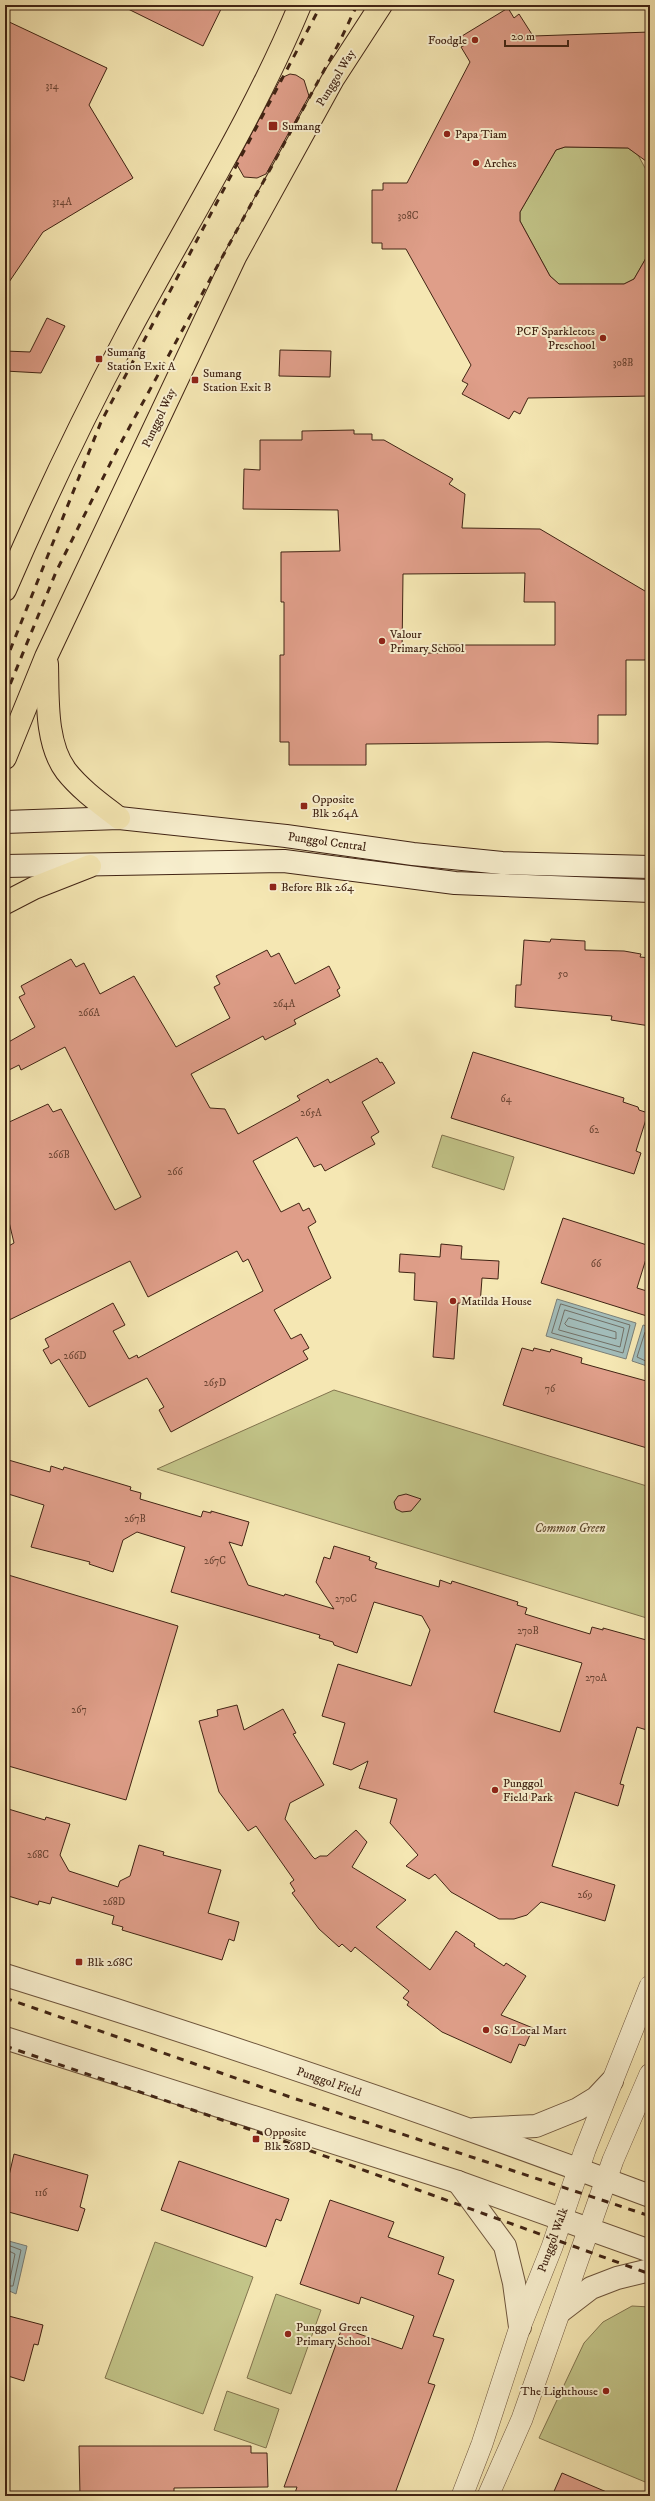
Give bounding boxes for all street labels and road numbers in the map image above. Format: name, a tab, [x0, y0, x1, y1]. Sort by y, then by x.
street label: Punggol Way	[313, 47, 359, 109]
street label: Punggol Way	[139, 386, 179, 450]
street label: Punggol Central	[287, 829, 367, 855]
street label: Punggol Field	[295, 2064, 363, 2100]
street label: Punggol Walk	[534, 2206, 572, 2274]

